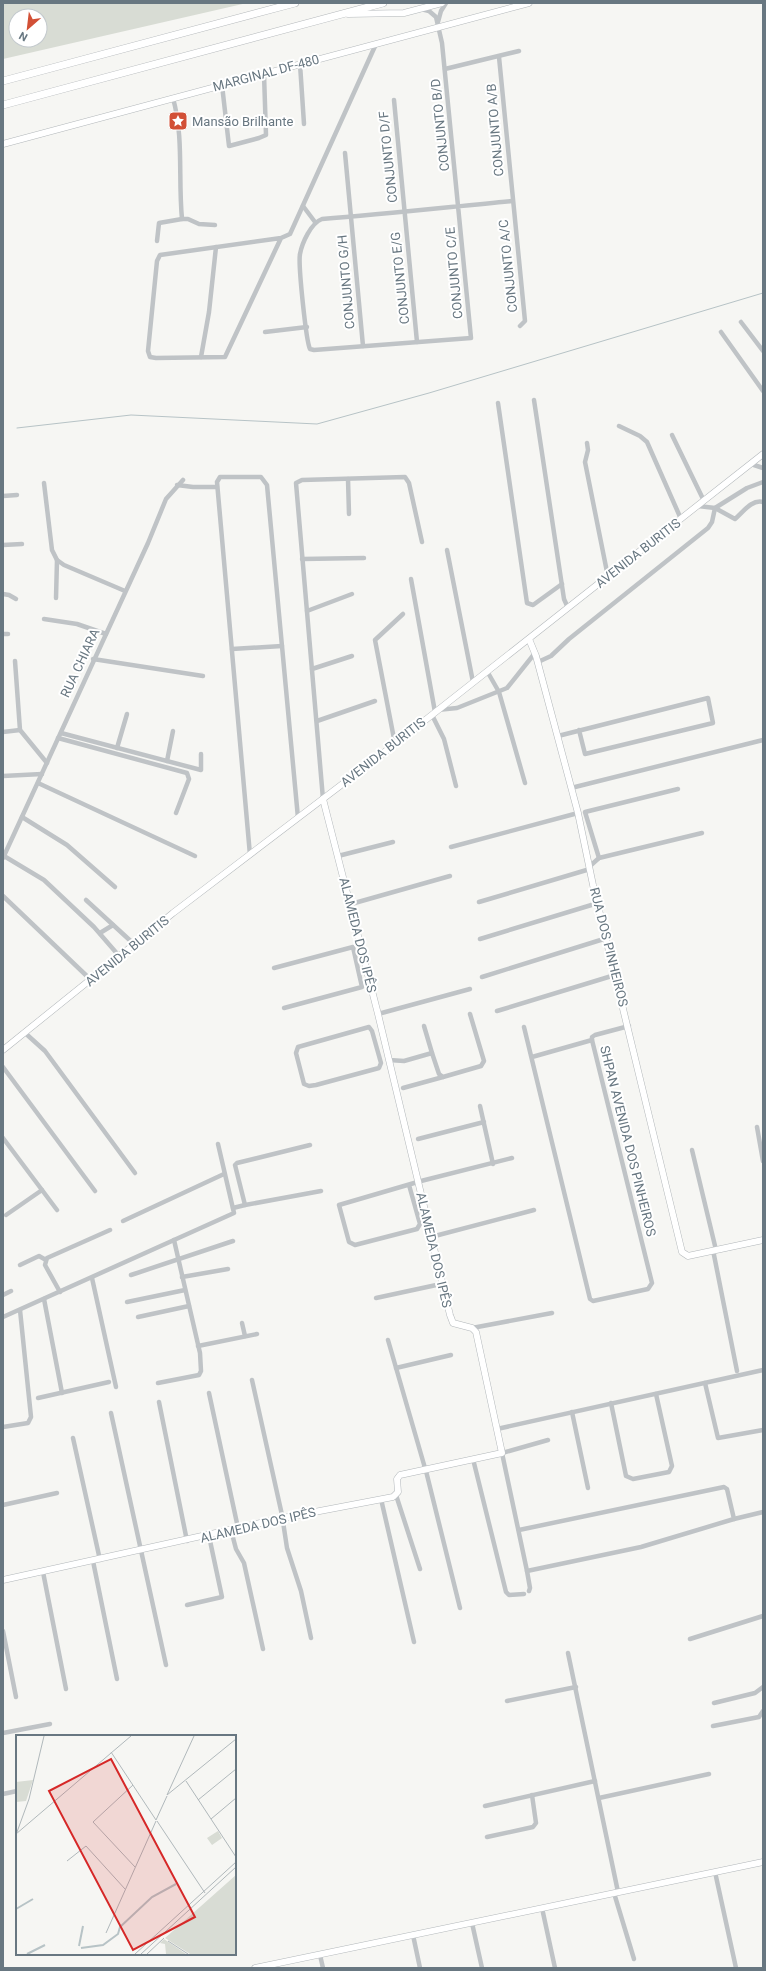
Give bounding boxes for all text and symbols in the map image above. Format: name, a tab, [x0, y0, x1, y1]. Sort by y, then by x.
north arrow	[8, 8, 48, 48]
text: N	[17, 29, 30, 44]
street label: MARGINAL DF-480	[211, 52, 321, 94]
street label: CONJUNTO B/D	[428, 78, 452, 172]
street label: CONJUNTO A/B	[483, 83, 507, 177]
place icon: Mansão Brilhante	[167, 110, 189, 132]
street label: CONJUNTO D/F	[376, 110, 400, 204]
place label: Mansão Brilhante	[192, 114, 294, 129]
street label: CONJUNTO A/C	[496, 219, 520, 313]
street label: CONJUNTO C/E	[443, 226, 465, 320]
street label: CONJUNTO E/G	[388, 231, 412, 325]
street label: CONJUNTO G/H	[334, 234, 358, 330]
street label: AVENIDA BURITIS	[593, 515, 684, 591]
street label: RUA CHIARA	[57, 626, 103, 700]
street label: AVENIDA BURITIS	[338, 714, 429, 790]
street label: ALAMEDA DOS IPÊS	[336, 876, 380, 994]
street label: RUA DOS PINHEIROS	[587, 886, 631, 1008]
street label: AVENIDA BURITIS	[82, 912, 172, 989]
street label: SHPAN AVENIDA DOS PINHEIROS	[597, 1044, 659, 1238]
street label: ALAMEDA DOS IPÊS	[413, 1191, 455, 1310]
street label: ALAMEDA DOS IPÊS	[199, 1504, 318, 1546]
inset map	[16, 1735, 236, 1955]

